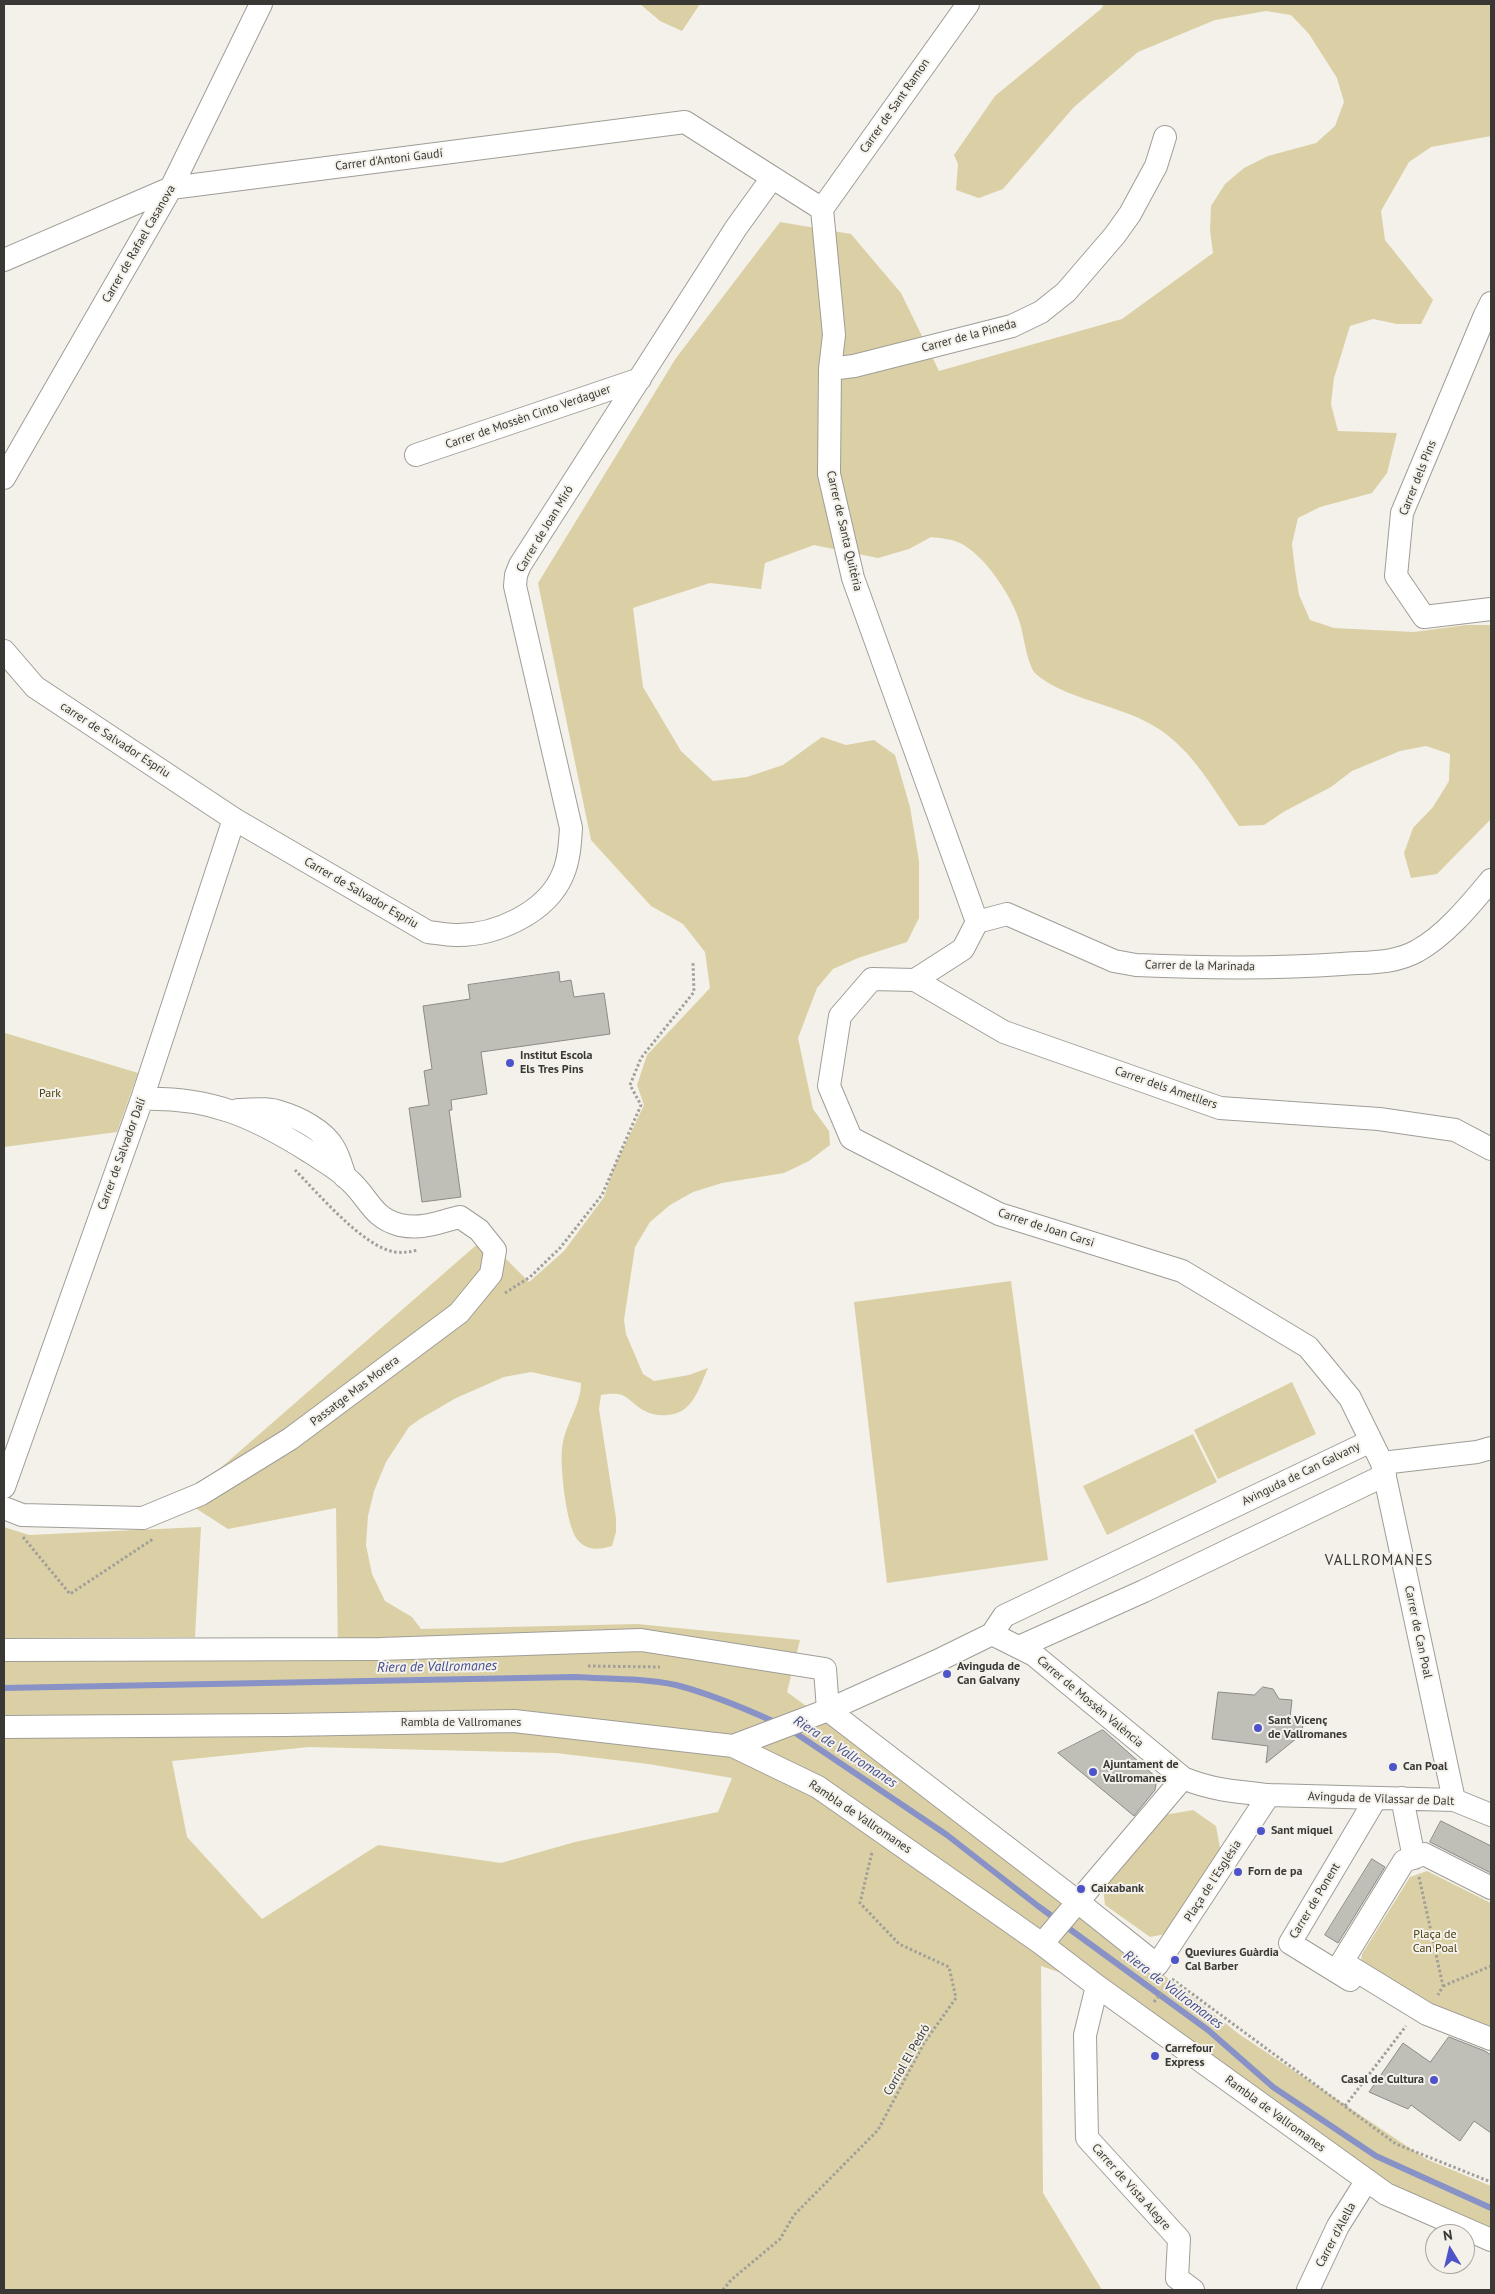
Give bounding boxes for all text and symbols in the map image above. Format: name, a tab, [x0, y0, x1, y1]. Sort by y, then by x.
street label: Carrer de Sant Ramon	[857, 56, 933, 156]
street label: Carrer d'Antoni Gaudí	[334, 146, 444, 174]
street label: Carrer de Rafael Casanova	[99, 183, 179, 305]
street label: Carrer de la Pineda	[920, 316, 1018, 356]
street label: Carrer de Mossèn Cinto Verdaguer	[443, 382, 613, 452]
street label: Carrer dels Pins	[1396, 438, 1440, 518]
street label: Carrer de Santa Quitèria	[823, 469, 865, 593]
street label: Carrer de Joan Miró	[513, 483, 577, 575]
street label: carrer de Salvador Espriu	[57, 699, 173, 781]
street label: Carrer de Salvador Espriu	[301, 854, 421, 932]
street label: Carrer de la Marinada	[1145, 958, 1255, 974]
place label: Institut Escola Els Tres Pins	[520, 1049, 593, 1077]
marker: Institut Escola Els Tres Pins	[504, 1057, 516, 1069]
street label: Carrer dels Ametllers	[1113, 1064, 1219, 1112]
park label: Park	[39, 1087, 61, 1101]
street label: Carrer de Salvador Dalí	[95, 1096, 149, 1212]
street label: Carrer de Joan Carsi	[996, 1206, 1096, 1250]
street label: Passatge Mas Morera	[308, 1353, 402, 1429]
street label: Avinguda de Can Galvany	[1240, 1439, 1362, 1509]
district label: VALLROMANES	[1323, 1552, 1435, 1570]
street label: Carrer de Can Poal	[1401, 1584, 1435, 1680]
street label: Carrer de Mossèn València	[1034, 1653, 1146, 1751]
water label: Riera de Vallromanes	[377, 1658, 497, 1676]
place label: Avinguda de Can Galvany	[957, 1660, 1020, 1688]
marker: Avinguda de Can Galvany	[941, 1668, 953, 1680]
water label: Riera de Vallromanes	[790, 1712, 900, 1792]
place label: Sant Vicenç de Vallromanes	[1268, 1714, 1347, 1742]
street label: Rambla de Vallromanes	[401, 1716, 521, 1730]
marker: Sant Vicenç de Vallromanes	[1252, 1722, 1264, 1734]
place label: Ajuntament de Vallromanes	[1103, 1758, 1179, 1786]
place label: Can Poal	[1403, 1760, 1447, 1774]
marker: Can Poal	[1387, 1761, 1399, 1773]
marker: Ajuntament de Vallromanes	[1087, 1766, 1099, 1778]
street label: Rambla de Vallromanes	[806, 1777, 914, 1857]
street label: Avinguda de Vilassar de Dalt	[1308, 1789, 1454, 1809]
place label: Sant miquel	[1271, 1824, 1332, 1838]
marker: Sant miquel	[1255, 1825, 1267, 1837]
street label: Plaça de l'Església	[1181, 1838, 1245, 1924]
street label: Carrer de Ponent	[1287, 1860, 1343, 1942]
place label: Forn de pa	[1248, 1865, 1302, 1879]
marker: Forn de pa	[1232, 1866, 1244, 1878]
place label: Caixabank	[1091, 1882, 1144, 1896]
marker: Caixabank	[1075, 1883, 1087, 1895]
park label: Plaça de Can Poal	[1413, 1928, 1457, 1956]
place label: Queviures Guàrdia Cal Barber	[1185, 1946, 1279, 1974]
water label: Riera de Vallromanes	[1120, 1947, 1226, 2033]
marker: Queviures Guàrdia Cal Barber	[1169, 1954, 1181, 1966]
street label: Corriol El Pedró	[881, 2022, 933, 2098]
place label: Carrefour Express	[1165, 2042, 1213, 2070]
marker: Carrefour Express	[1149, 2050, 1161, 2062]
street label: Rambla de Vallromanes	[1222, 2073, 1328, 2155]
place label: Casal de Cultura	[1341, 2073, 1424, 2087]
marker: Casal de Cultura	[1428, 2074, 1440, 2086]
street label: Carrer de Vista Alegre	[1088, 2141, 1174, 2233]
street label: Carrer d'Alella	[1313, 2200, 1359, 2270]
north arrow	[1425, 2224, 1475, 2274]
text: N	[1442, 2226, 1454, 2245]

